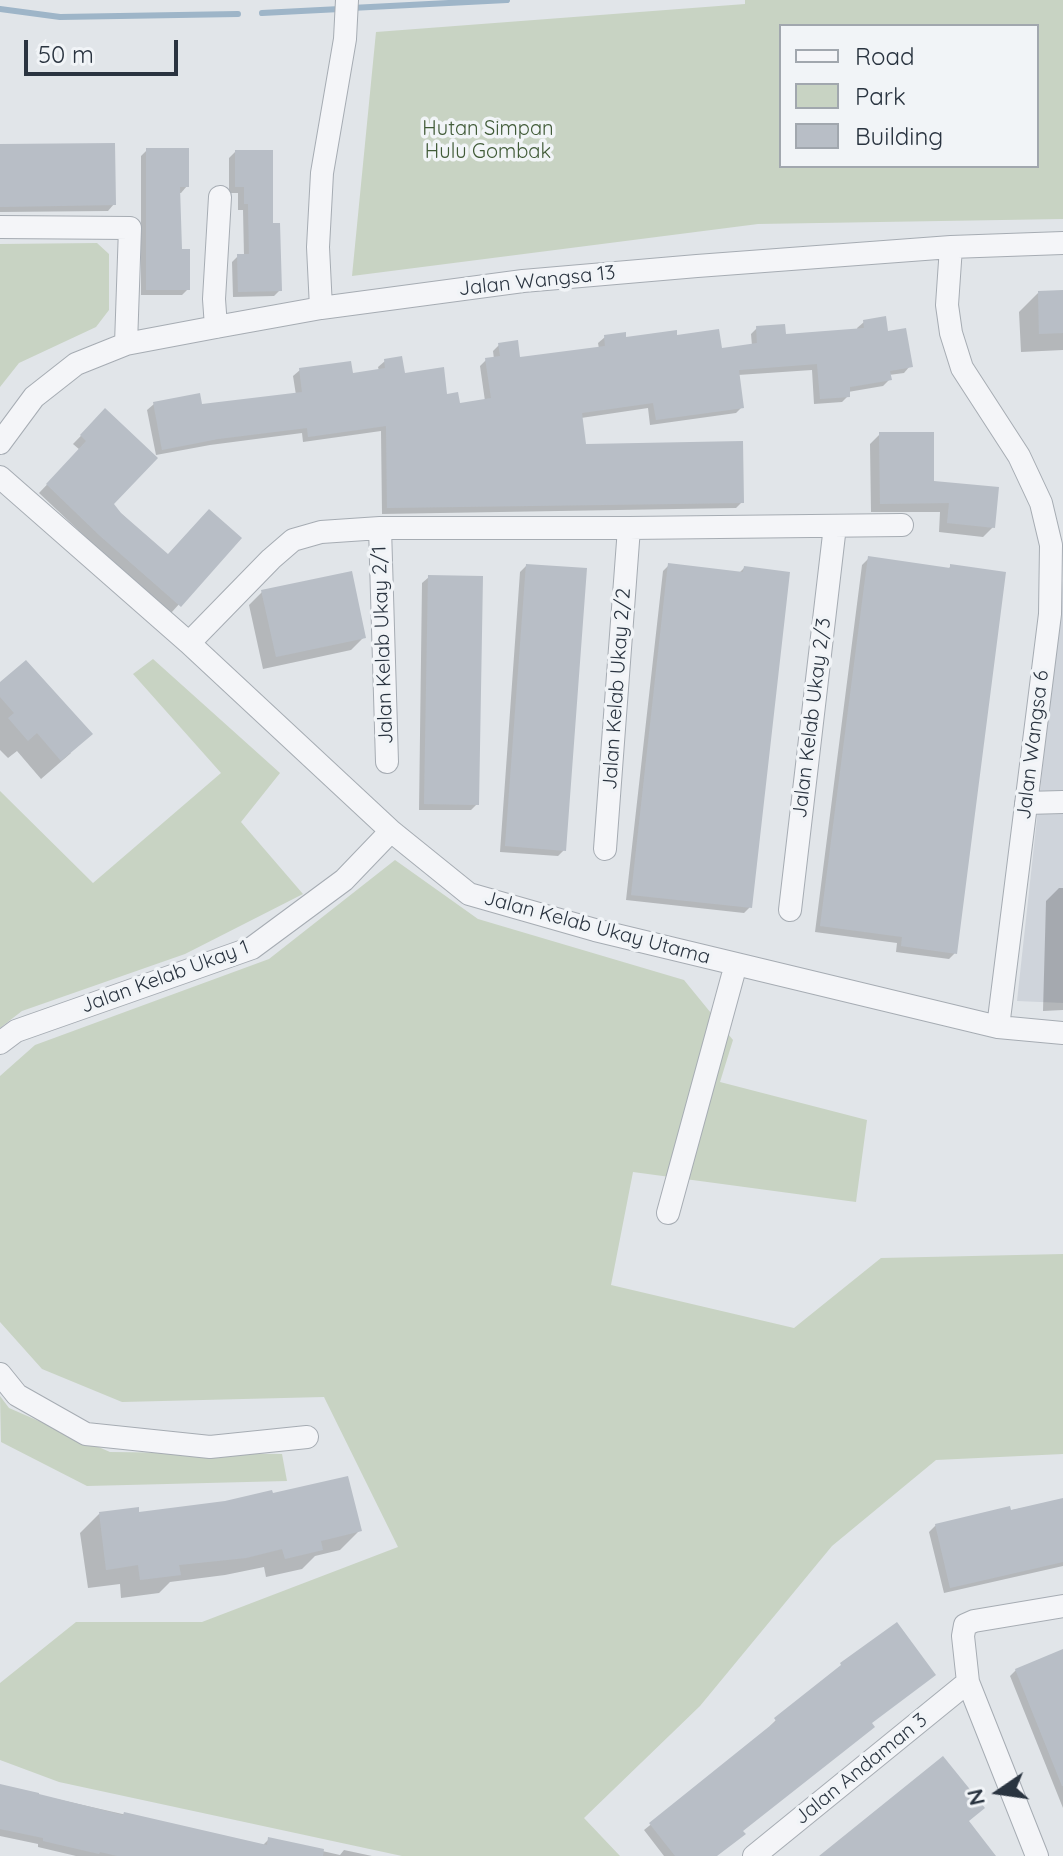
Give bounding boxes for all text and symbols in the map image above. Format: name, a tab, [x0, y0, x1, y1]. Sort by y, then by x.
scale bar	[28, 24, 182, 74]
legend	[779, 24, 1039, 168]
text: 50 m	[38, 39, 94, 69]
text: Road	[855, 41, 915, 71]
text: Park	[855, 81, 906, 111]
park label: Hutan Simpan Hulu Gombak	[422, 117, 554, 164]
text: Building	[855, 121, 943, 151]
street label: Jalan Wangsa 13	[457, 261, 617, 301]
street label: Jalan Kelab Ukay 2/1	[368, 545, 398, 745]
street label: Jalan Kelab Ukay 2/2	[598, 587, 636, 791]
street label: Jalan Kelab Ukay 2/3	[788, 616, 836, 820]
street label: Jalan Wangsa 6	[1012, 669, 1054, 821]
street label: Jalan Kelab Ukay Utama	[481, 886, 713, 970]
street label: Jalan Kelab Ukay 1	[78, 935, 252, 1019]
street label: Jalan Andaman 3	[790, 1708, 932, 1830]
north arrow	[959, 1752, 1039, 1832]
text: N	[960, 1786, 991, 1808]

